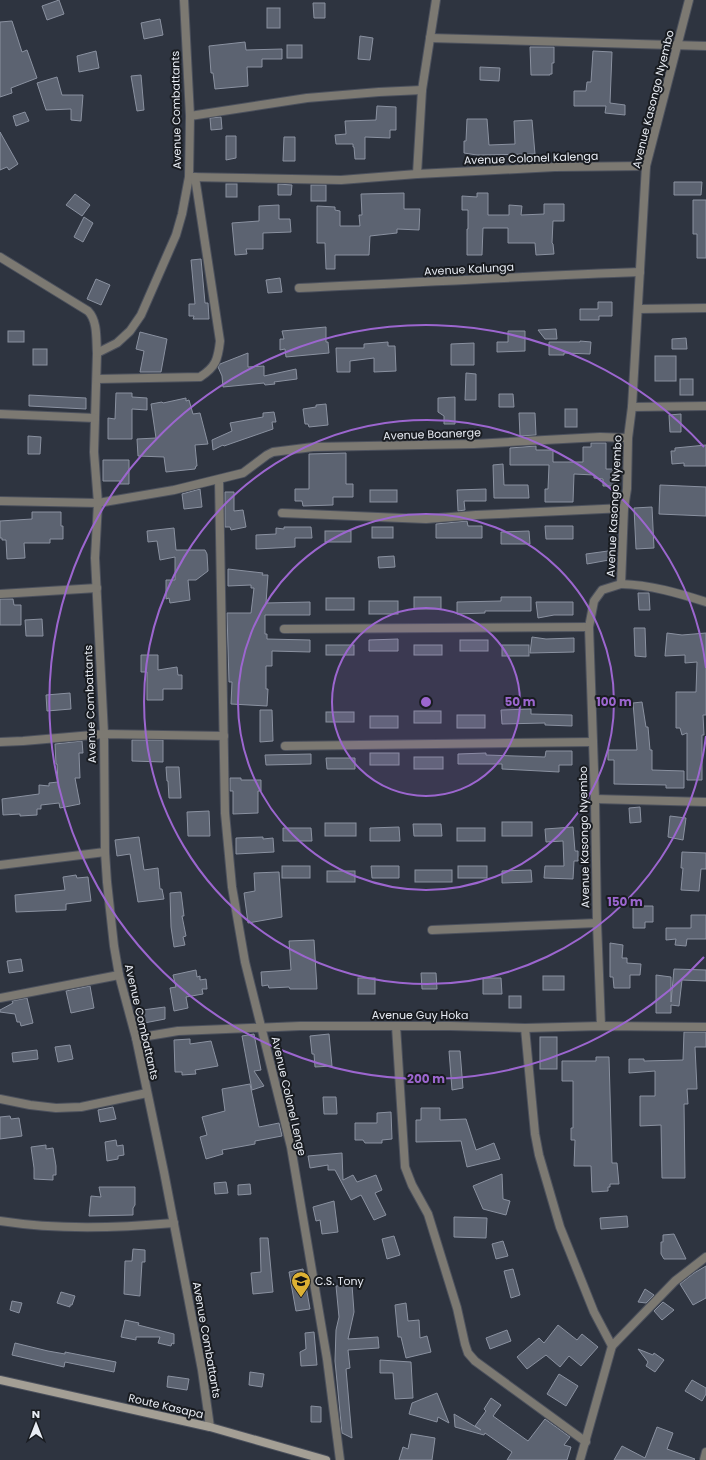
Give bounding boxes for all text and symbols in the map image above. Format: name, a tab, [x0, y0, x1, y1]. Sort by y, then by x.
street label: Avenue Kasongo Nyembo	[628, 28, 678, 170]
street label: Avenue Combattants	[167, 51, 185, 169]
street label: Avenue Colonel Kalenga	[464, 148, 598, 168]
street label: Avenue Kalunga	[424, 259, 514, 279]
street label: Avenue Boanerge	[383, 424, 481, 444]
street label: Avenue Kasongo Nyembo	[602, 435, 626, 577]
street label: Avenue Combattants	[80, 644, 100, 763]
text: 50 m	[505, 693, 536, 710]
text: 100 m	[596, 693, 632, 710]
centre of rings	[419, 695, 433, 709]
street label: Avenue Kasongo Nyembo	[575, 766, 593, 908]
text: 150 m	[607, 893, 643, 910]
street label: Avenue Combattants	[121, 963, 163, 1082]
street label: Avenue Guy Hoka	[372, 1007, 468, 1023]
street label: Avenue Colonel Lenge	[267, 1035, 311, 1157]
text: 200 m	[407, 1070, 445, 1087]
school or university icon: C.S. Tony	[290, 1270, 312, 1298]
place label: C.S. Tony	[315, 1273, 365, 1289]
street label: Avenue Combattants	[189, 1280, 225, 1400]
street label: Route Kasapa	[127, 1390, 205, 1422]
north arrow	[16, 1404, 56, 1444]
text: N	[32, 1406, 40, 1422]

